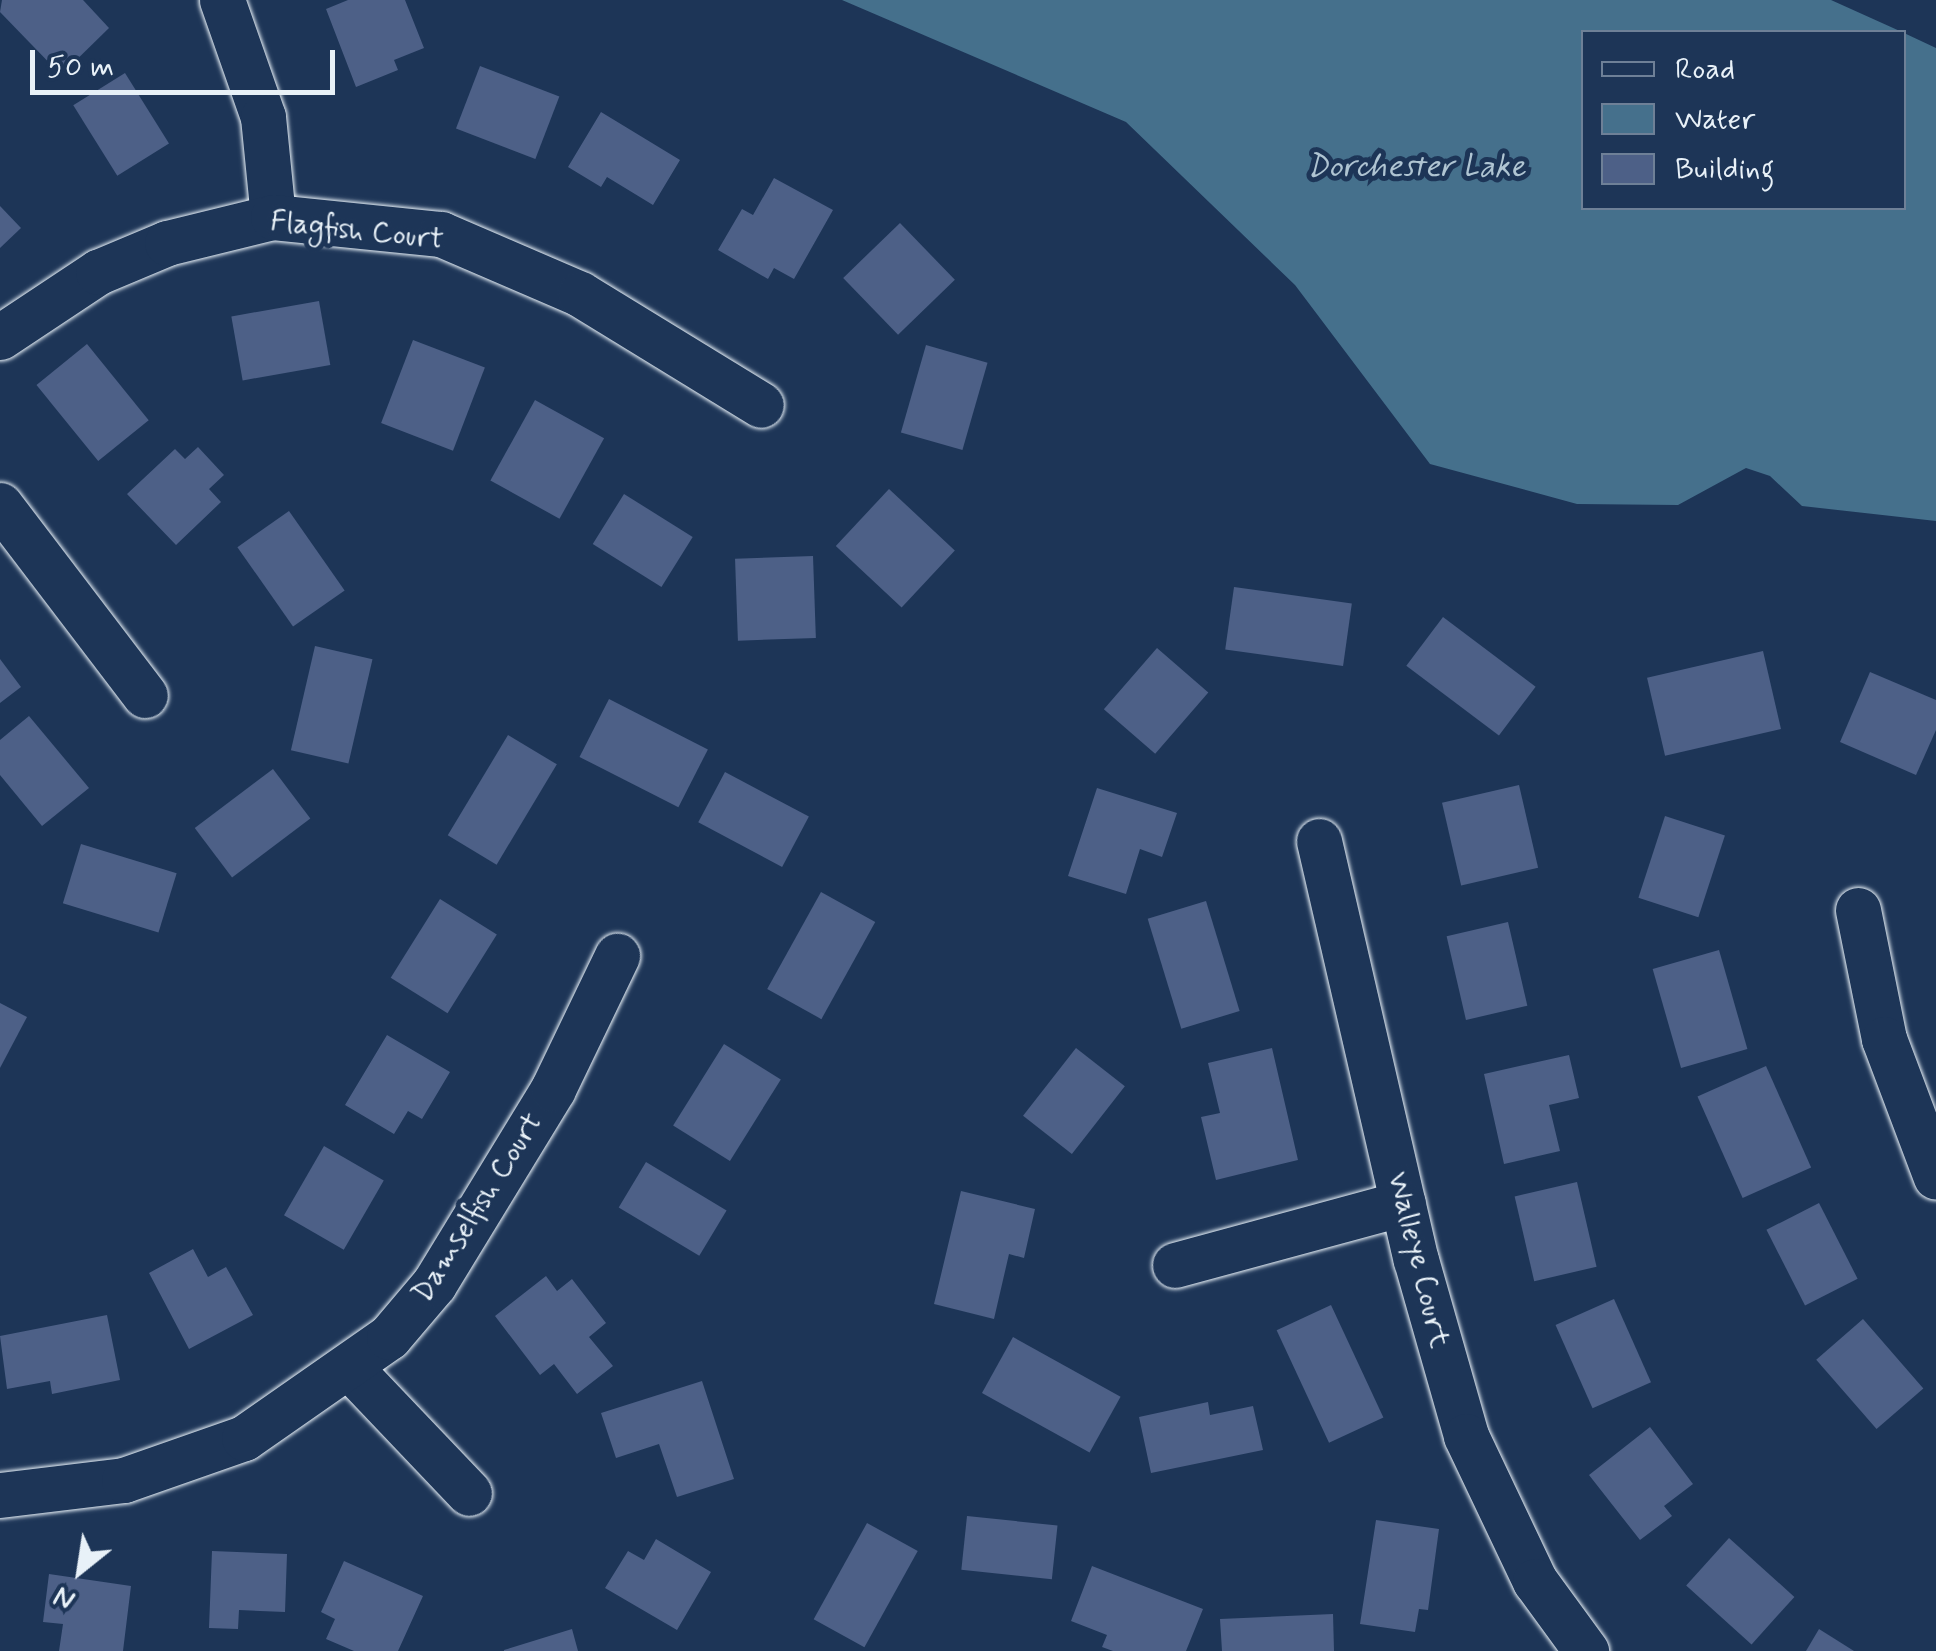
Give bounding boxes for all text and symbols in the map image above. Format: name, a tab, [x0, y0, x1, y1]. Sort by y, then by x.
scale bar	[35, 30, 340, 92]
legend	[1581, 30, 1906, 210]
text: 50 m	[47, 48, 114, 87]
text: Road	[1675, 50, 1735, 89]
text: Water	[1675, 100, 1755, 139]
water label: Dorchester Lake	[1304, 148, 1528, 186]
text: Building	[1675, 150, 1774, 189]
street label: Flagfish Court	[269, 204, 445, 258]
street label: Damselfish Court	[405, 1106, 551, 1310]
street label: Walleye Court	[1379, 1169, 1457, 1351]
north arrow	[30, 1521, 130, 1621]
text: N	[47, 1577, 82, 1618]

